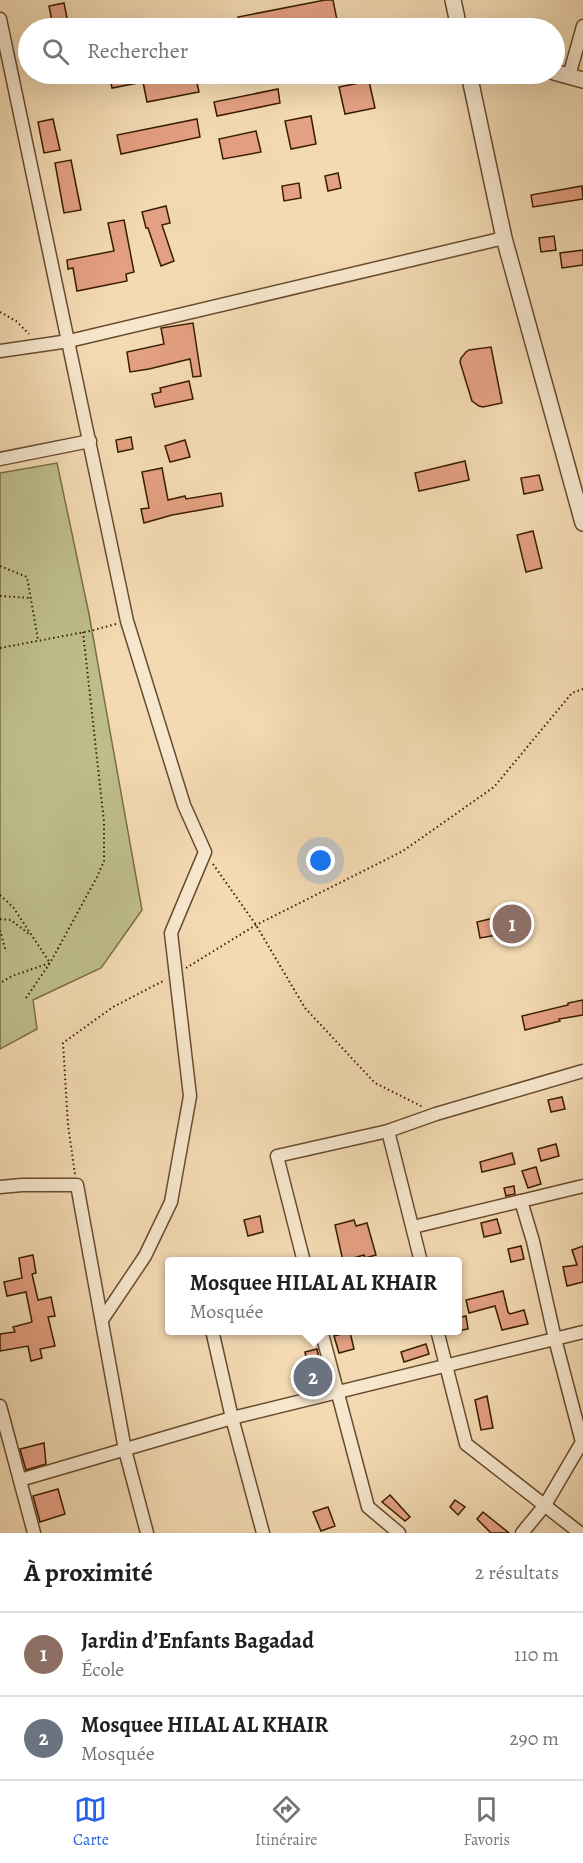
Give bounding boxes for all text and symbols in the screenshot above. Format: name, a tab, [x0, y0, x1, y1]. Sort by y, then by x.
search box	[18, 18, 565, 84]
icon: search	[39, 35, 72, 68]
text: Rechercher	[87, 36, 188, 66]
your location	[306, 846, 335, 875]
pin: 1	[492, 902, 532, 946]
popup	[165, 1257, 462, 1335]
text: Mosquee HILAL AL KHAIR	[190, 1268, 437, 1298]
text: Mosquée	[190, 1298, 263, 1325]
pin: 2	[294, 1354, 332, 1400]
text: À proximité	[24, 1555, 153, 1590]
text: 2 résultats	[475, 1559, 559, 1586]
text: Jardin d’Enfants Bagadad	[81, 1626, 314, 1656]
text: 1	[40, 1641, 47, 1668]
text: 110 m	[514, 1641, 559, 1668]
text: École	[81, 1656, 124, 1683]
text: Mosquee HILAL AL KHAIR	[81, 1710, 328, 1740]
text: 2	[39, 1725, 48, 1752]
text: 290 m	[509, 1725, 559, 1752]
text: Mosquée	[81, 1740, 155, 1767]
tab: Carte	[73, 1793, 109, 1851]
tab: Itinéraire	[255, 1793, 318, 1851]
tab: Favoris	[463, 1793, 510, 1851]

